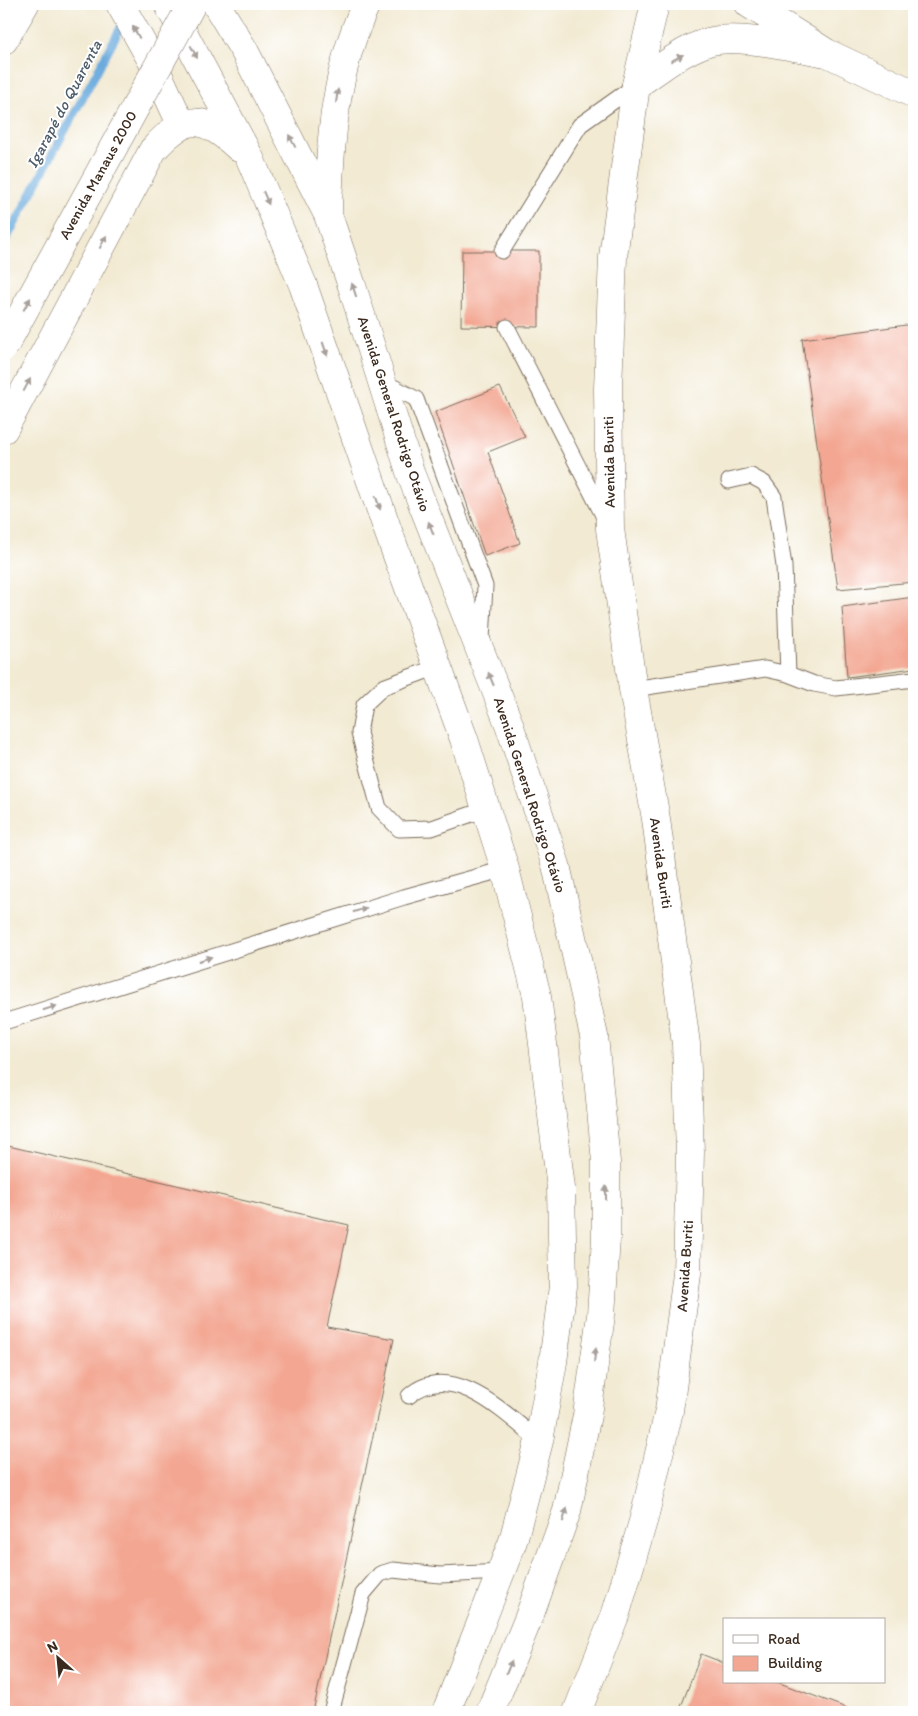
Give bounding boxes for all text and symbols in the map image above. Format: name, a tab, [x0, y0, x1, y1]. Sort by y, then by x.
one-way arrow	[132, 25, 140, 40]
water label: Igarapé do Quarenta	[22, 36, 106, 171]
one-way arrow	[190, 45, 198, 60]
one-way arrow	[669, 54, 684, 62]
one-way arrow	[333, 88, 341, 104]
street label: Avenida Manaus 2000	[55, 108, 141, 242]
one-way arrow	[288, 133, 296, 148]
one-way arrow	[263, 191, 271, 205]
one-way arrow	[99, 235, 107, 249]
one-way arrow	[349, 283, 357, 298]
one-way arrow	[23, 297, 31, 312]
street label: Avenida General Rodrigo Otávio	[354, 314, 434, 514]
one-way arrow	[322, 342, 330, 357]
one-way arrow	[22, 379, 31, 392]
street label: Avenida Buriti	[599, 416, 619, 508]
one-way arrow	[374, 496, 382, 511]
one-way arrow	[427, 521, 435, 535]
one-way arrow	[487, 671, 495, 686]
street label: Avenida General Rodrigo Otávio	[490, 695, 570, 895]
street label: Avenida Buriti	[646, 816, 676, 910]
one-way arrow	[353, 906, 368, 914]
one-way arrow	[198, 955, 213, 962]
one-way arrow	[43, 1003, 58, 1011]
one-way arrow	[602, 1185, 610, 1201]
street label: Avenida Buriti	[673, 1220, 697, 1312]
one-way arrow	[592, 1347, 600, 1363]
one-way arrow	[561, 1507, 569, 1522]
legend	[723, 1618, 886, 1684]
text: Road	[768, 1630, 801, 1648]
north arrow	[32, 1634, 82, 1684]
text: N	[44, 1637, 60, 1657]
text: Building	[768, 1654, 822, 1672]
one-way arrow	[505, 1660, 513, 1674]

